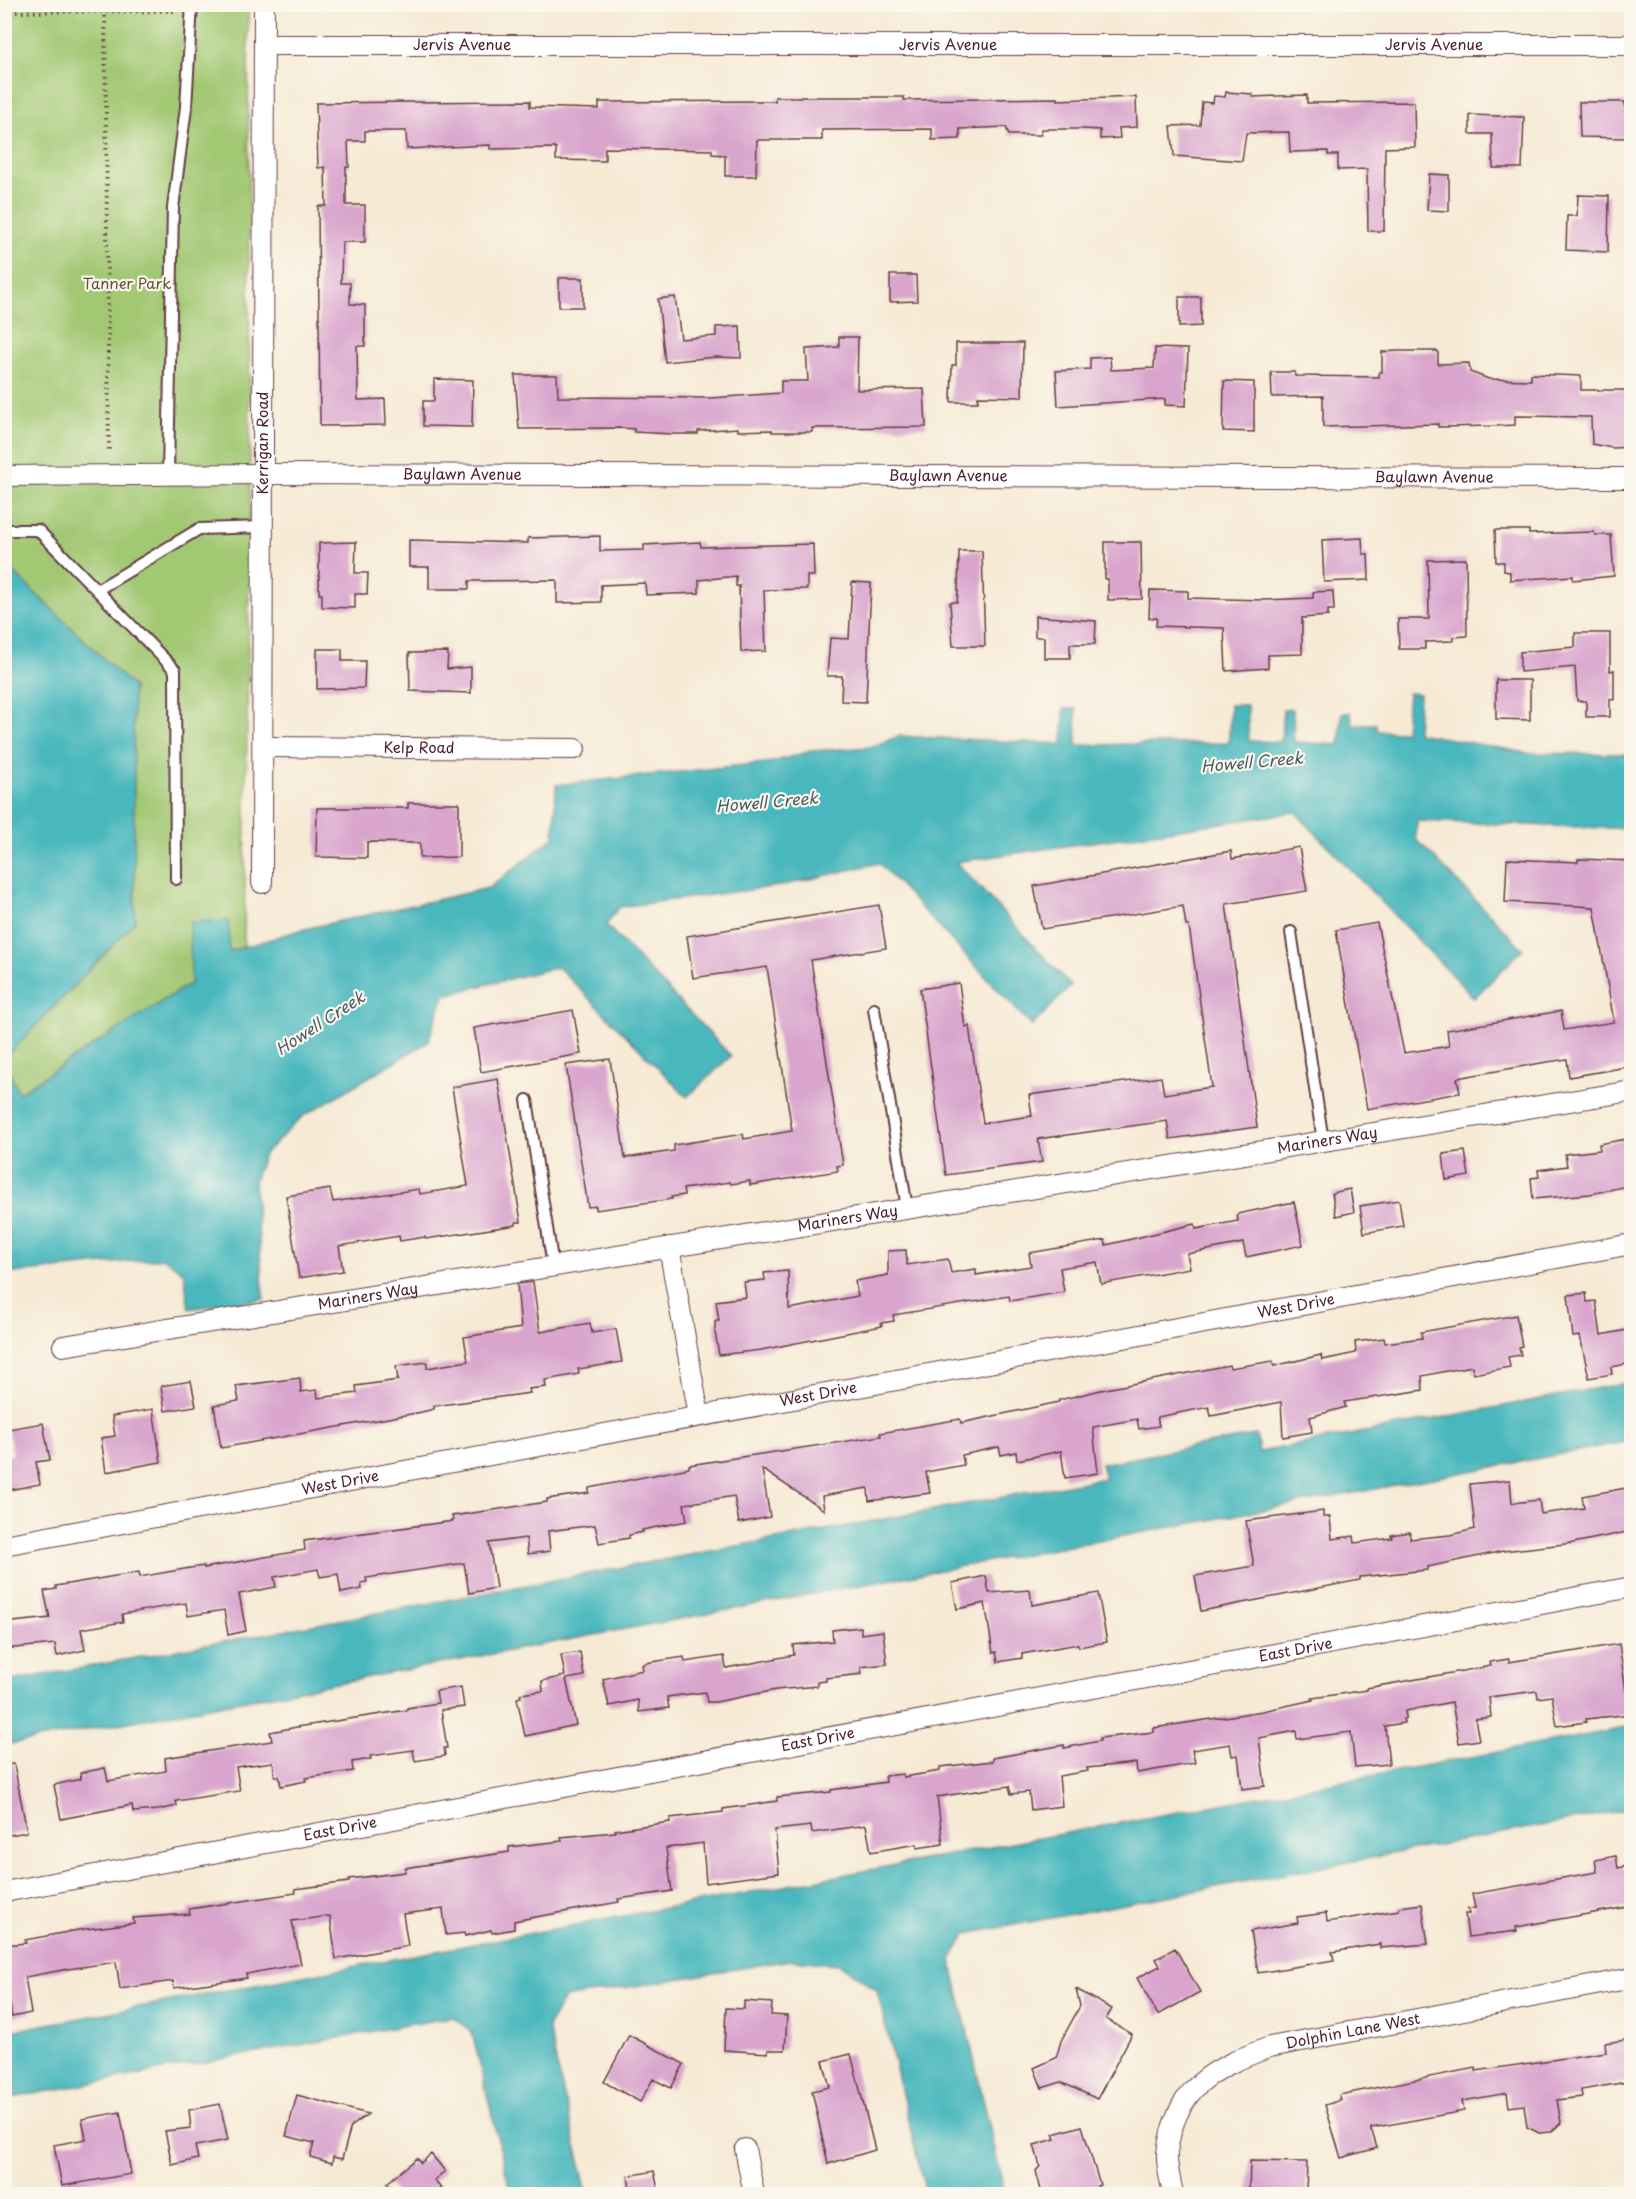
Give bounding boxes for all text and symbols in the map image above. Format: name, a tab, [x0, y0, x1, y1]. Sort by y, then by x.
street label: Jervis Avenue	[413, 32, 511, 55]
street label: Jervis Avenue	[899, 32, 997, 55]
street label: Jervis Avenue	[1385, 32, 1483, 55]
park label: Tanner Park	[83, 271, 171, 294]
street label: Kerrigan Road	[250, 392, 273, 494]
street label: Baylawn Avenue	[402, 461, 522, 485]
street label: Baylawn Avenue	[888, 463, 1008, 486]
street label: Baylawn Avenue	[1374, 464, 1494, 488]
street label: Kelp Road	[383, 735, 455, 758]
water label: Howell Creek	[1200, 744, 1305, 777]
water label: Howell Creek	[715, 784, 820, 817]
water label: Howell Creek	[270, 984, 370, 1060]
street label: Mariners Way	[1275, 1120, 1379, 1159]
street label: Mariners Way	[796, 1197, 899, 1236]
street label: Mariners Way	[316, 1275, 420, 1314]
street label: West Drive	[1255, 1286, 1336, 1323]
street label: West Drive	[777, 1375, 858, 1411]
street label: West Drive	[300, 1463, 381, 1500]
street label: East Drive	[1257, 1630, 1334, 1667]
street label: East Drive	[779, 1720, 856, 1756]
street label: East Drive	[301, 1809, 379, 1846]
street label: Dolphin Lane West	[1283, 2006, 1422, 2054]

